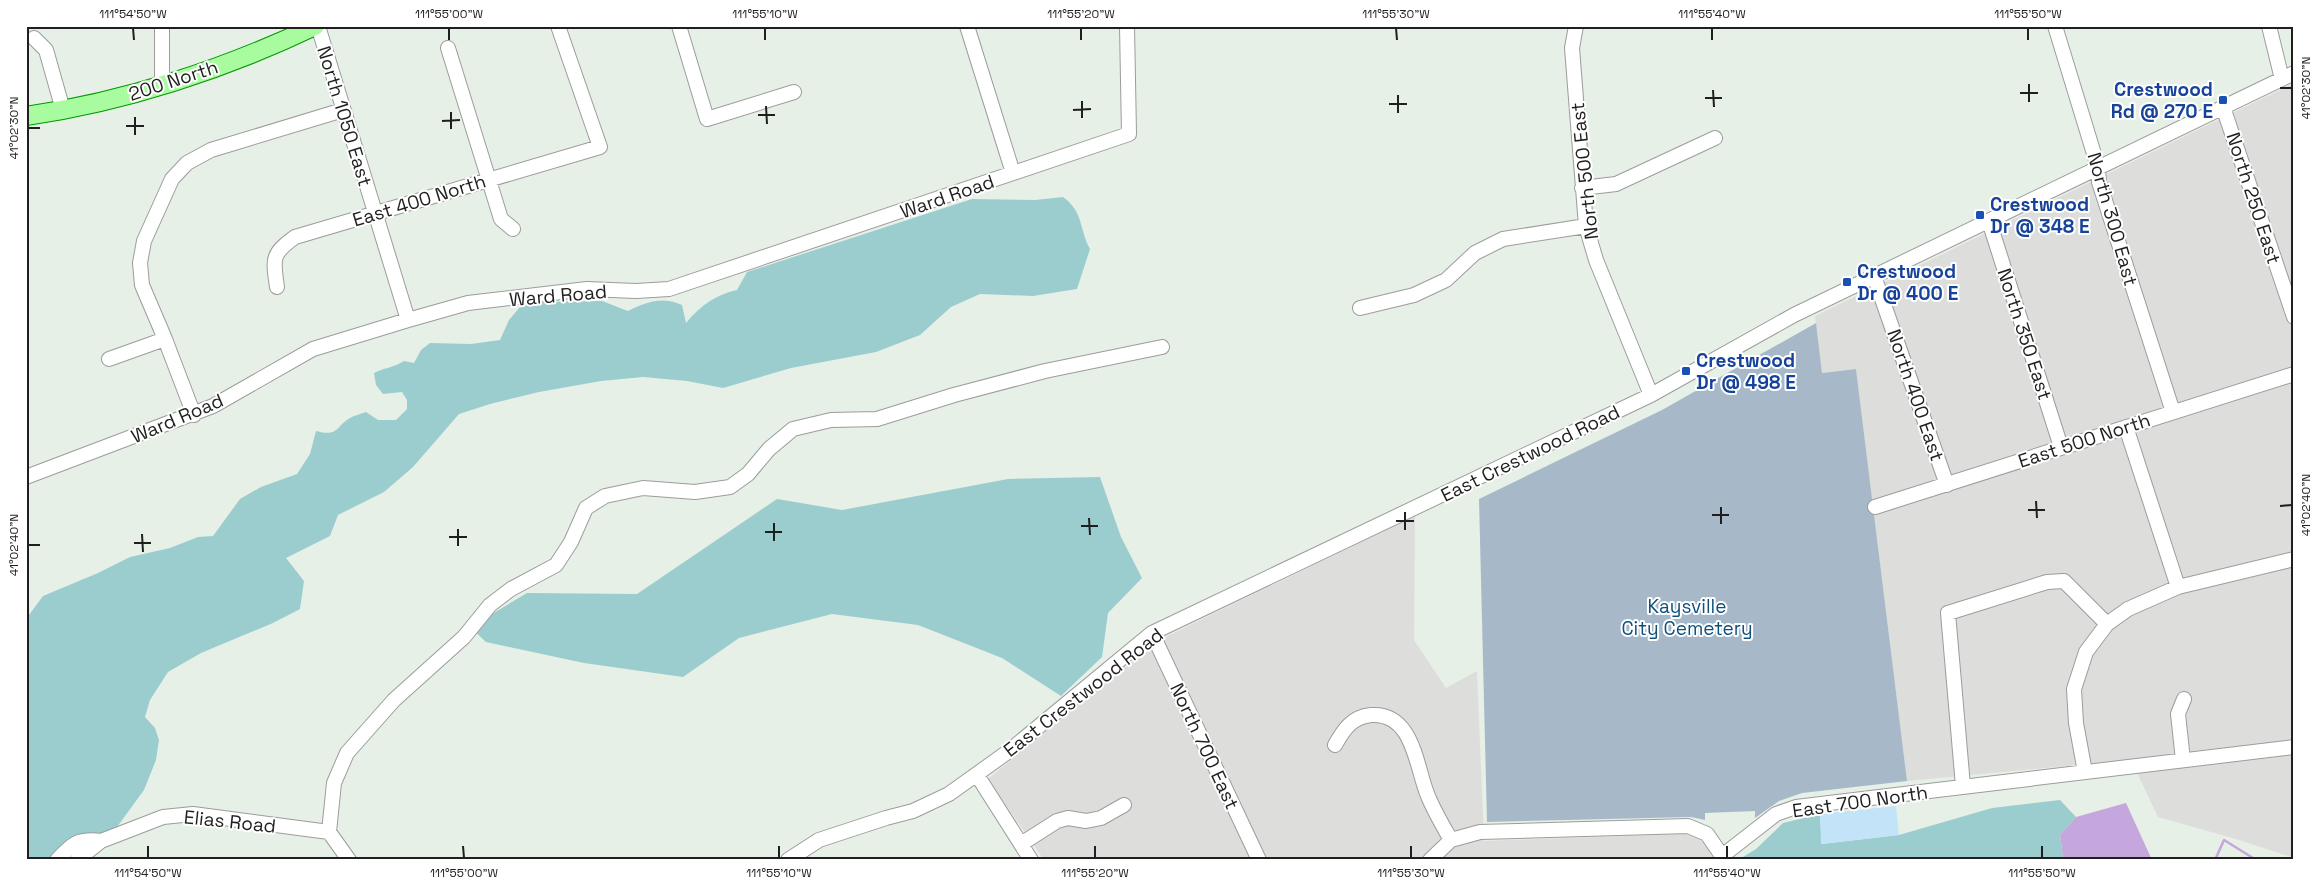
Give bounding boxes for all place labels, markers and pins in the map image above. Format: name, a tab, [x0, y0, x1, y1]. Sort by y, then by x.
place label: Crestwood Rd @ 270 E	[2111, 77, 2213, 124]
marker: Crestwood Rd @ 270 E	[2217, 94, 2229, 106]
place label: Crestwood Dr @ 348 E	[1990, 192, 2089, 239]
marker: Crestwood Dr @ 348 E	[1974, 209, 1986, 221]
place label: Crestwood Dr @ 400 E	[1857, 259, 1958, 306]
marker: Crestwood Dr @ 400 E	[1841, 276, 1853, 288]
place label: Crestwood Dr @ 498 E	[1696, 348, 1796, 395]
marker: Crestwood Dr @ 498 E	[1680, 365, 1692, 377]

